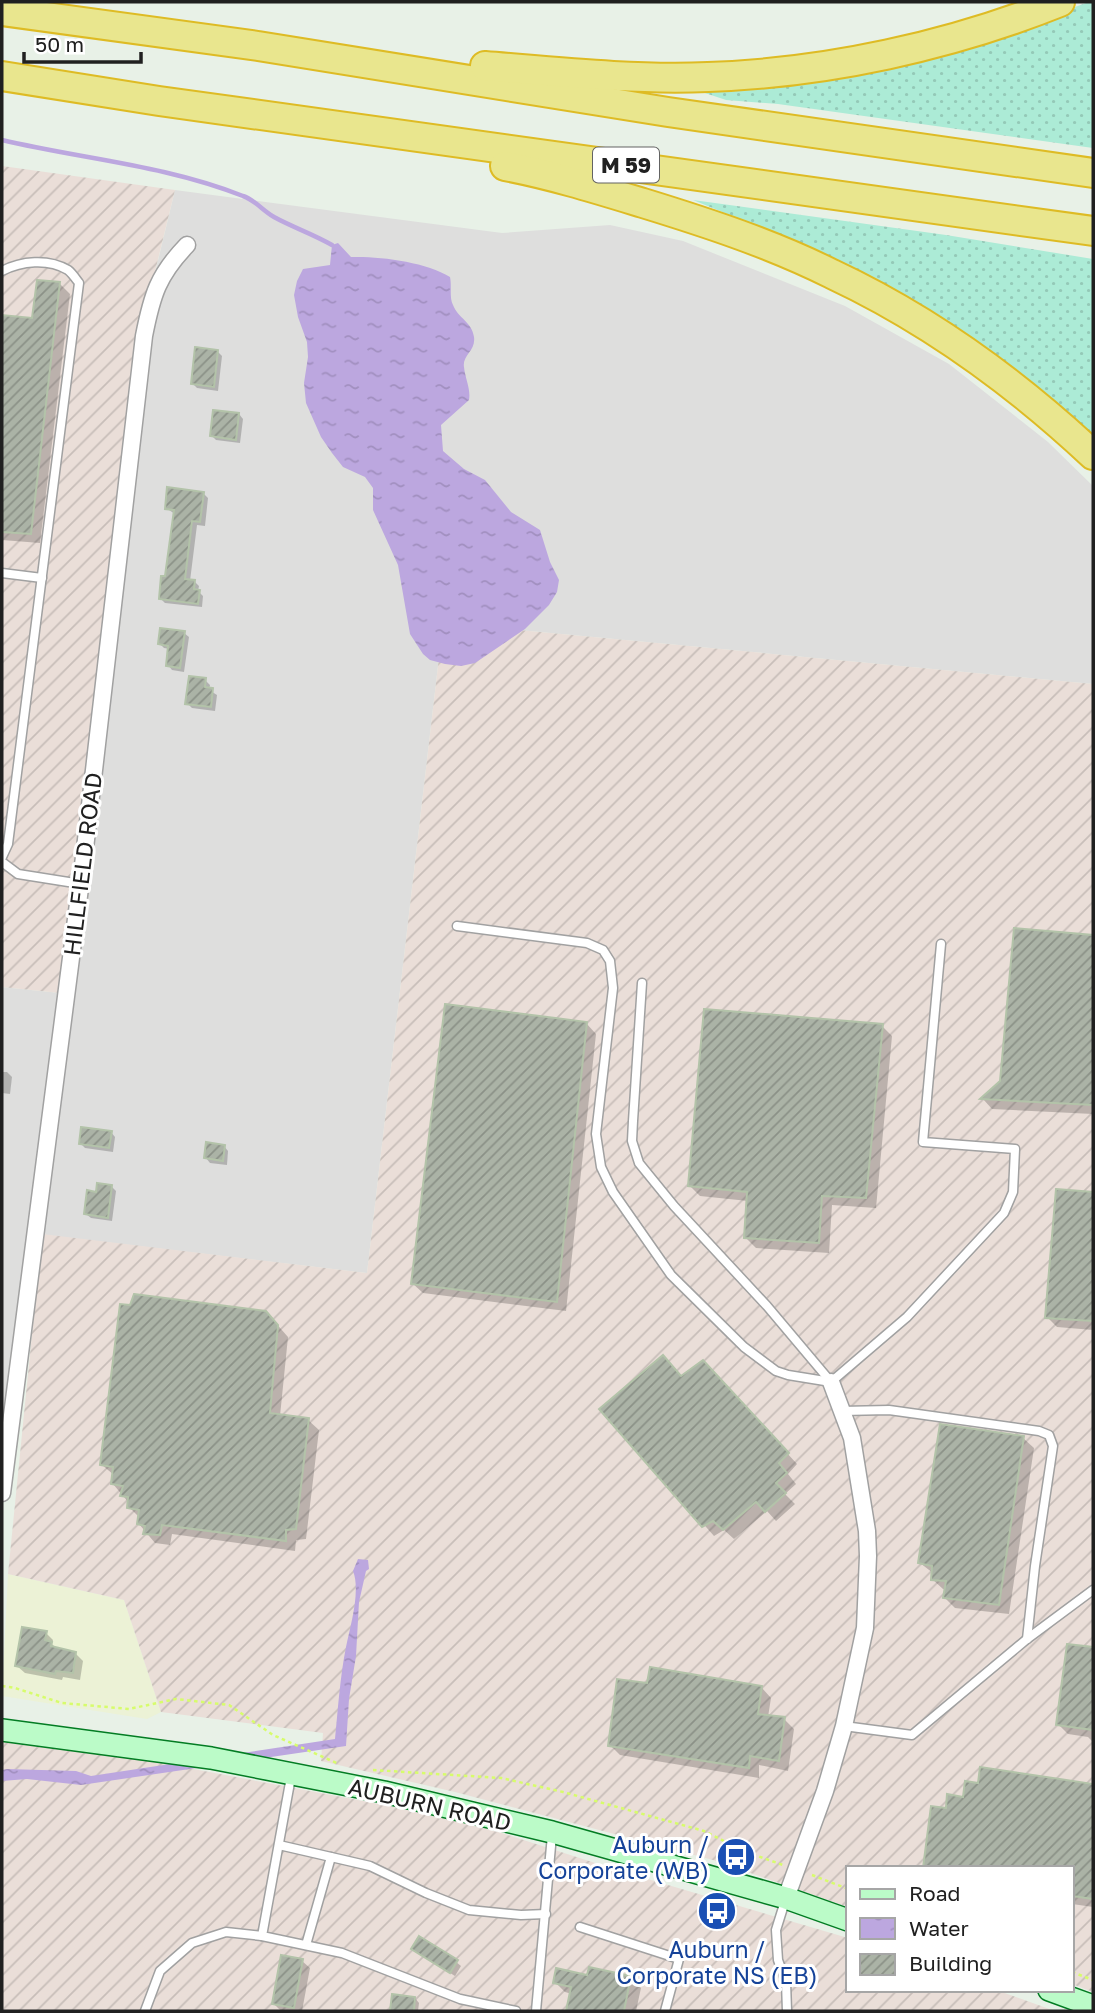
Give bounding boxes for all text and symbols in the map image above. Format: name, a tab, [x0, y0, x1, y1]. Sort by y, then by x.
scale bar	[24, 21, 142, 65]
text: 50 m	[35, 31, 84, 57]
road number: M 59	[593, 148, 659, 182]
street label: HILLFIELD ROAD	[57, 771, 107, 957]
street label: AUBURN ROAD	[346, 1772, 514, 1836]
place label: Auburn / Corporate (WB)	[538, 1830, 709, 1884]
bus stop icon: Auburn / Corporate (WB)	[715, 1836, 757, 1878]
legend	[846, 1866, 1074, 1992]
text: Road	[909, 1880, 960, 1906]
bus stop icon: Auburn / Corporate NS (EB)	[696, 1890, 738, 1932]
text: Water	[909, 1915, 969, 1941]
place label: Auburn / Corporate NS (EB)	[616, 1935, 818, 1989]
text: Building	[909, 1950, 992, 1976]

